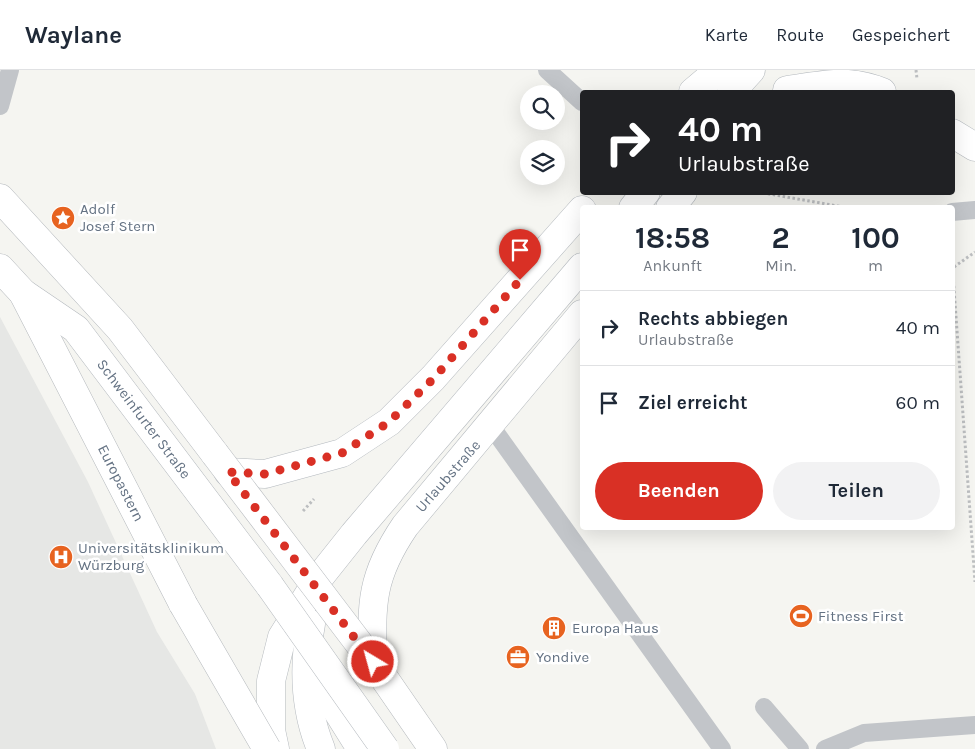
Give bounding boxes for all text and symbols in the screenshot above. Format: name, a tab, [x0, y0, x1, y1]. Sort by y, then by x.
text: Waylane	[25, 21, 122, 49]
text: Karte	[705, 24, 748, 46]
text: Route	[776, 24, 824, 46]
text: Gespeichert	[852, 24, 950, 46]
map controls	[520, 85, 565, 185]
button: search	[520, 85, 565, 130]
text: 40 m	[678, 109, 763, 150]
icon: right	[595, 110, 660, 175]
button: layers	[520, 140, 565, 185]
text: Urlaubstraße	[678, 151, 810, 177]
place label: Adolf Josef Stern	[80, 200, 155, 235]
place icon: Adolf Josef Stern	[50, 205, 76, 231]
text: 18:58	[635, 220, 710, 256]
text: 2	[772, 220, 790, 256]
text: 100	[851, 220, 900, 256]
pin	[499, 229, 541, 280]
icon: arrive	[506, 236, 534, 264]
text: Ankunft	[643, 256, 702, 275]
text: Min.	[765, 256, 796, 275]
text: m	[868, 256, 883, 275]
text: Rechts abbiegen	[638, 308, 788, 330]
icon: right	[595, 314, 623, 342]
text: 40 m	[896, 317, 940, 339]
text: Urlaubstraße	[638, 330, 734, 349]
street label: Schweinfurter Straße	[93, 356, 195, 482]
icon: arrive	[595, 389, 623, 417]
text: Ziel erreicht	[638, 392, 748, 414]
text: 60 m	[896, 392, 940, 414]
street label: Urlaubstraße	[412, 436, 484, 516]
street label: Europastern	[94, 442, 148, 524]
button: Beenden	[595, 462, 763, 520]
button: Teilen	[773, 462, 940, 520]
place label: Universitätsklinikum Würzburg	[78, 539, 224, 574]
hospital icon: Universitätsklinikum Würzburg	[48, 544, 74, 570]
sports icon: Fitness First	[788, 603, 814, 629]
place label: Fitness First	[818, 607, 904, 625]
building icon: Europa Haus	[541, 615, 567, 641]
place label: Europa Haus	[572, 619, 659, 637]
position arrow	[346, 635, 398, 687]
office icon: Yondive	[505, 644, 531, 670]
place label: Yondive	[536, 648, 589, 666]

